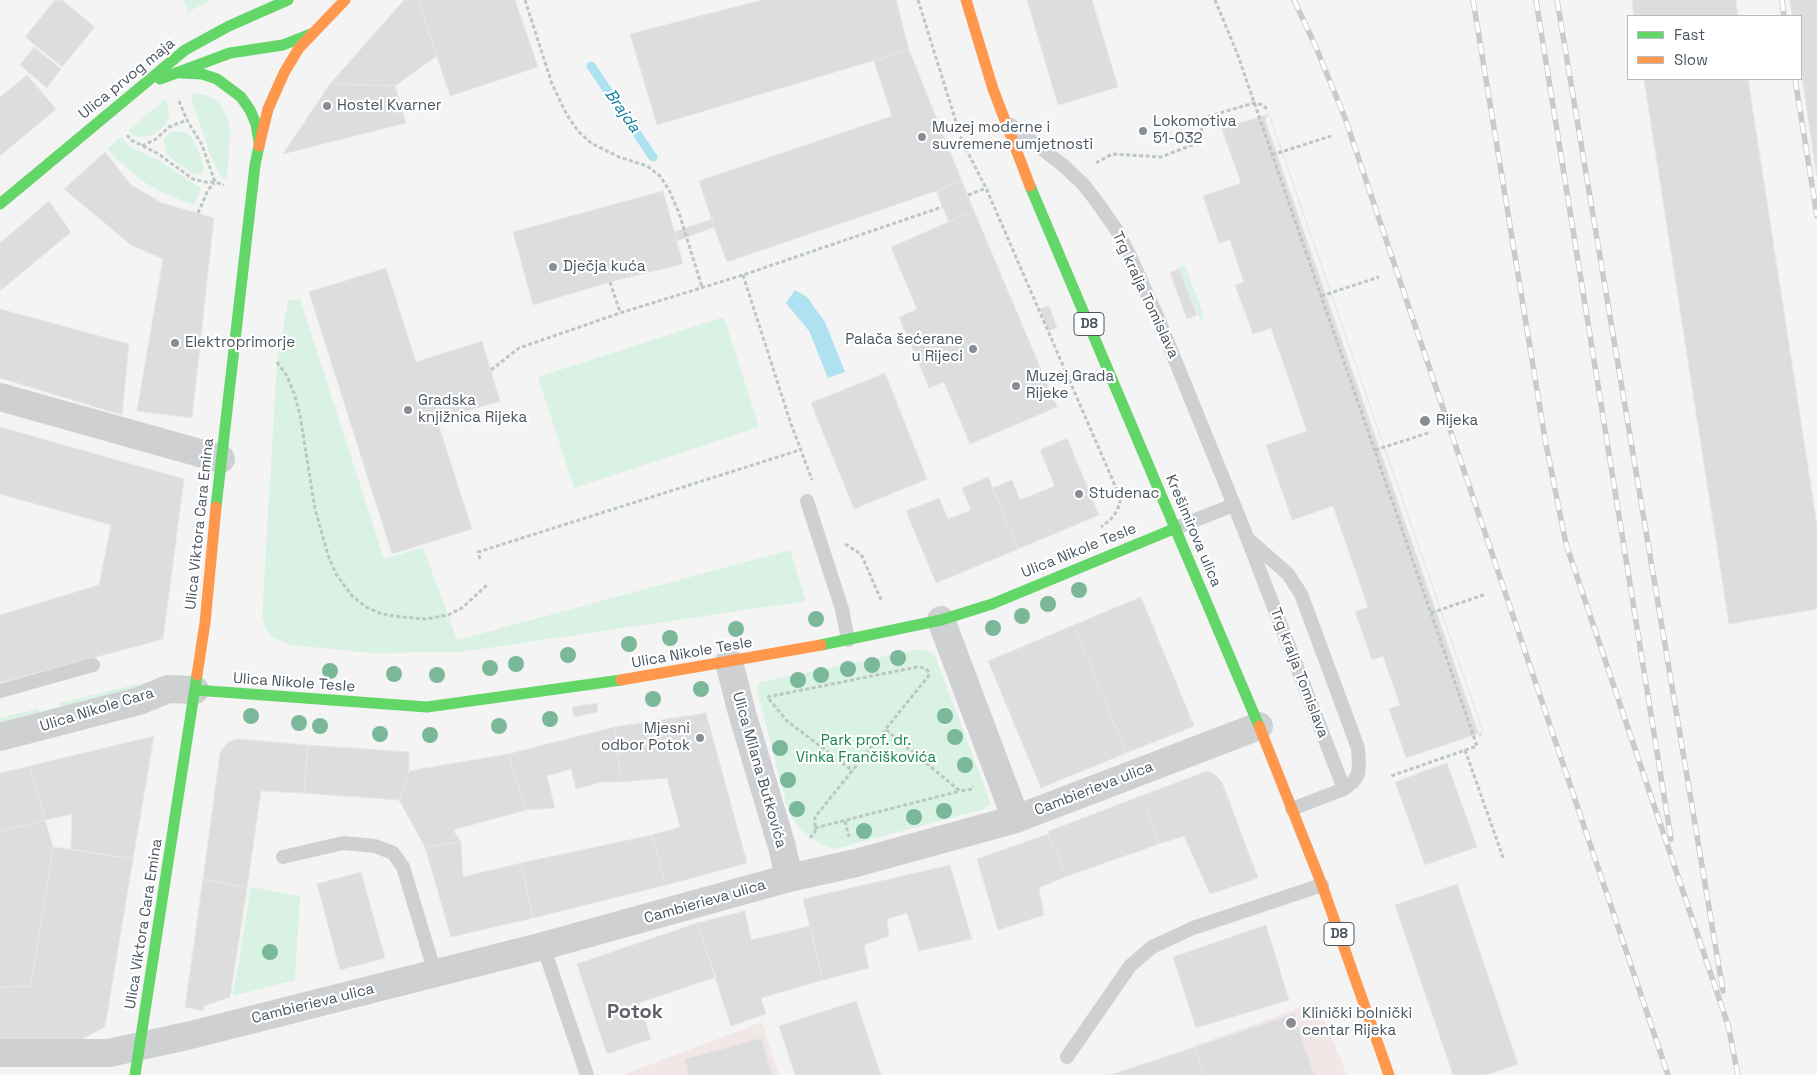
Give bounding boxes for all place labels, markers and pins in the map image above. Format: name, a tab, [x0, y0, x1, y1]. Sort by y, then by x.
place label: Hostel Kvarner	[337, 97, 441, 115]
marker: Hostel Kvarner	[321, 100, 333, 112]
place label: Lokomotiva 51-032	[1153, 113, 1236, 148]
place label: Muzej moderne i suvremene umjetnosti	[932, 119, 1093, 154]
marker: Lokomotiva 51-032	[1137, 125, 1149, 137]
marker: Muzej moderne i suvremene umjetnosti	[916, 131, 928, 143]
place label: Dječja kuća	[563, 258, 646, 276]
marker: Dječja kuća	[547, 261, 559, 273]
place label: Palača šećerane u Rijeci	[845, 331, 963, 366]
place label: Elektroprimorje	[185, 334, 295, 352]
marker: Elektroprimorje	[169, 337, 181, 349]
marker: Palača šećerane u Rijeci	[967, 343, 979, 355]
place label: Muzej Grada Rijeke	[1026, 368, 1114, 403]
marker: Muzej Grada Rijeke	[1010, 380, 1022, 392]
place label: Gradska knjižnica Rijeka	[418, 392, 527, 427]
marker: Gradska knjižnica Rijeka	[402, 404, 414, 416]
place label: Rijeka	[1436, 412, 1478, 430]
marker: Rijeka	[1418, 414, 1432, 428]
place label: Studenac	[1089, 485, 1159, 503]
marker: Studenac	[1073, 488, 1085, 500]
place label: Mjesni odbor Potok	[601, 720, 690, 755]
marker: Mjesni odbor Potok	[694, 732, 706, 744]
place label: Klinički bolnički centar Rijeka	[1302, 1005, 1412, 1040]
marker: Klinički bolnički centar Rijeka	[1284, 1016, 1298, 1030]

